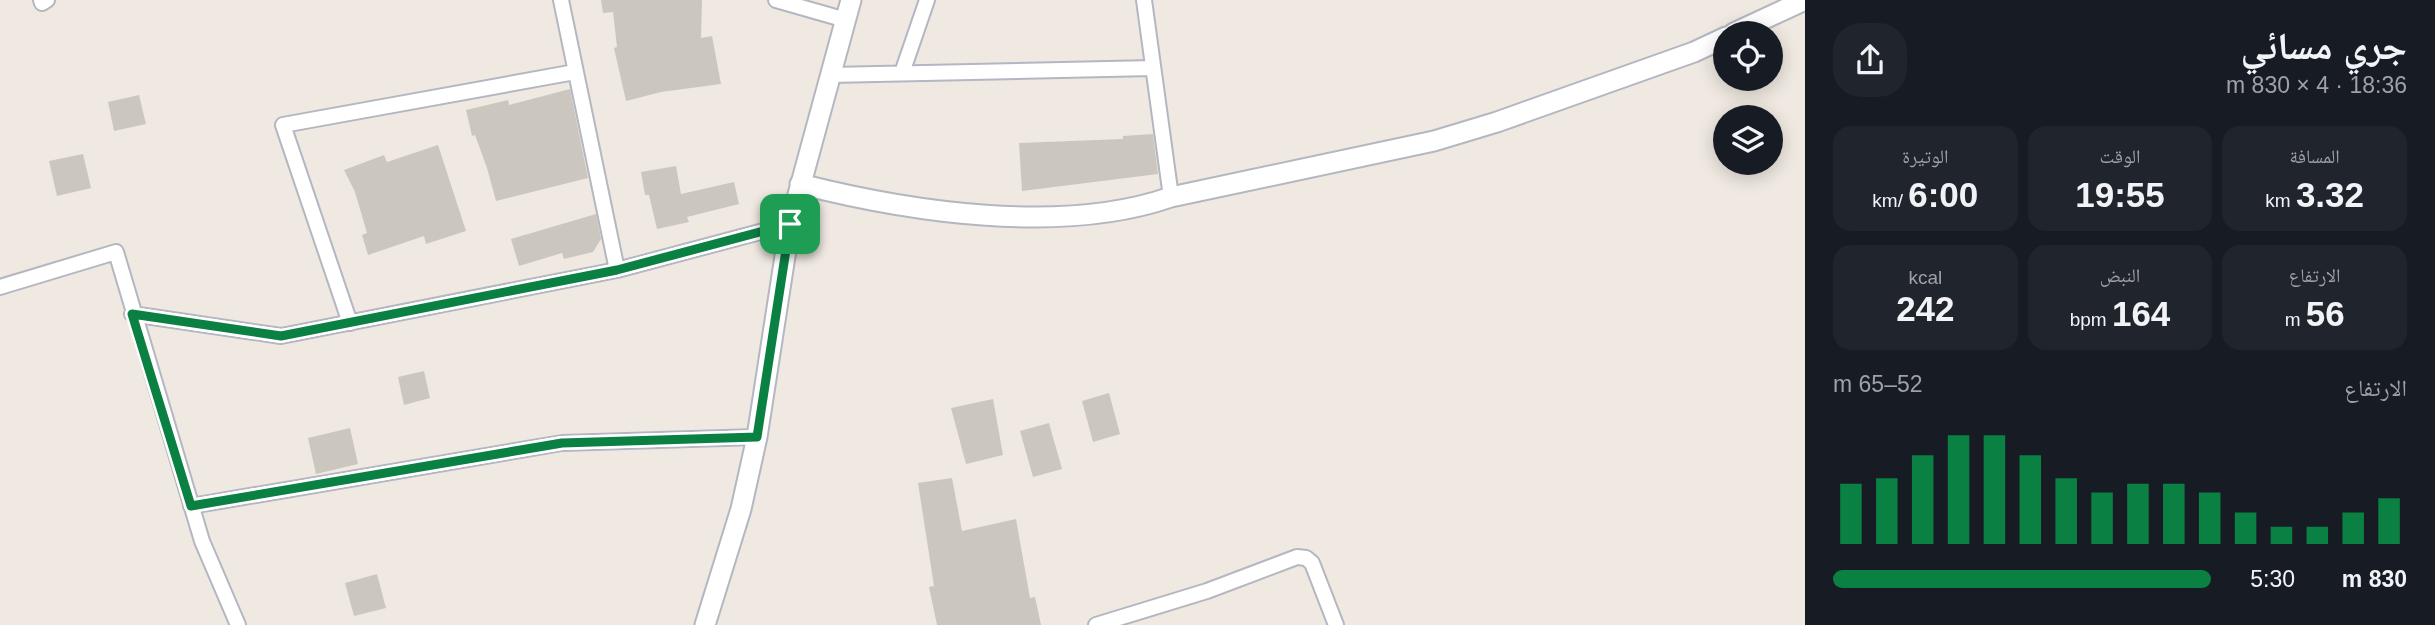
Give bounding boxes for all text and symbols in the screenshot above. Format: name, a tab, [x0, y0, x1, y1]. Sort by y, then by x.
map controls	[1713, 21, 1783, 175]
button: locate	[1713, 21, 1783, 91]
button: share	[1833, 23, 1907, 97]
text: جري مسائي	[2241, 25, 2407, 67]
text: 18:36 · 4 × 830 m	[2226, 72, 2407, 98]
button: layers	[1713, 105, 1783, 175]
text: الوتيرة	[1902, 146, 1948, 167]
text: الوقت	[2100, 146, 2140, 167]
text: المسافة	[2289, 146, 2340, 167]
text: 6:00	[1908, 175, 1978, 214]
text: 19:55	[2075, 175, 2165, 214]
text: 3.32	[2296, 175, 2364, 214]
text: /km	[1872, 190, 1908, 211]
text: km	[2265, 190, 2296, 211]
pin	[760, 194, 820, 254]
icon: arrive	[771, 205, 809, 243]
text: النبض	[2100, 265, 2140, 286]
text: الارتفاع	[2289, 265, 2341, 286]
text: kcal	[1908, 267, 1942, 288]
text: 242	[1896, 289, 1955, 328]
text: 164	[2112, 294, 2170, 333]
text: 56	[2306, 294, 2345, 333]
text: bpm	[2070, 309, 2112, 330]
text: m	[2285, 309, 2306, 330]
text: 52–65 m	[1833, 371, 1923, 397]
text: الارتفاع	[2344, 375, 2407, 401]
text: 5:30	[2250, 566, 2295, 592]
text: 830 m	[2342, 566, 2407, 592]

